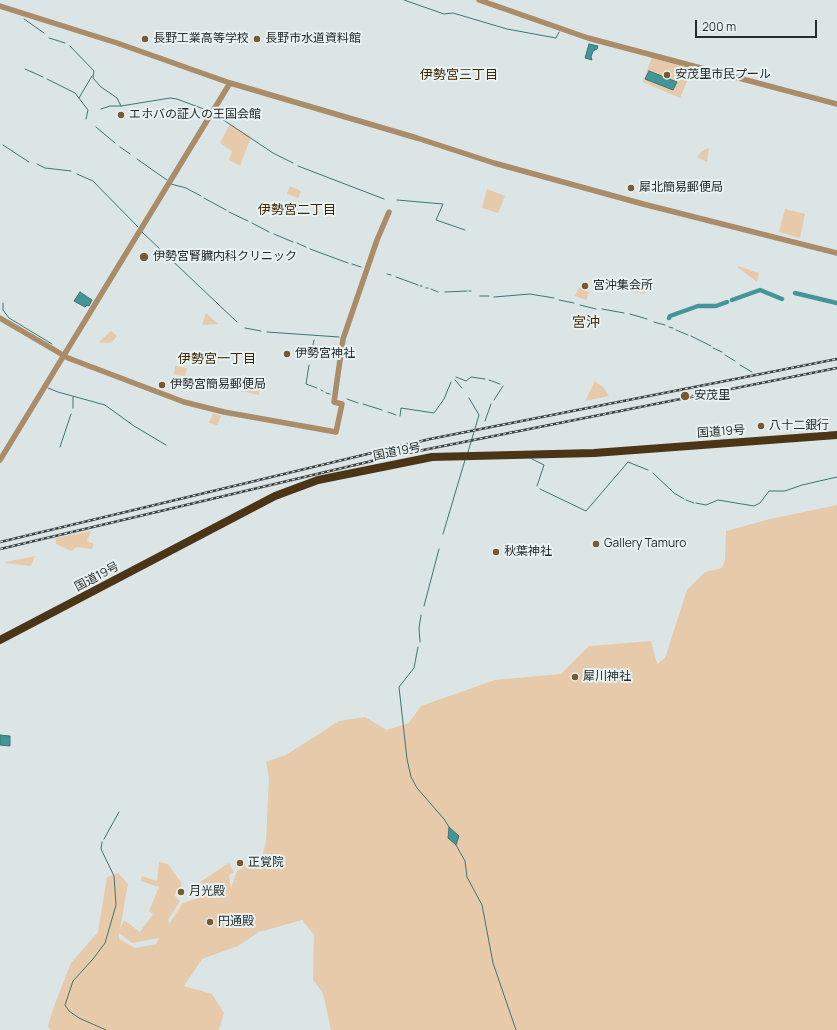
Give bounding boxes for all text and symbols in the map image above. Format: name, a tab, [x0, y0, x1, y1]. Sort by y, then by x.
scale bar	[697, 12, 819, 38]
text: 200 m	[702, 18, 736, 35]
place label: 長野工業高等学校	[153, 32, 249, 46]
place label: 長野市水道資料館	[265, 32, 361, 46]
marker: 長野工業高等学校	[140, 34, 150, 44]
marker: 長野市水道資料館	[252, 34, 262, 44]
district label: 伊勢宮三丁目	[420, 67, 498, 83]
place label: 安茂里市民プール	[675, 68, 771, 82]
marker: 安茂里市民プール	[662, 70, 672, 80]
place label: エホバの証人の王国会館	[129, 108, 261, 122]
marker: エホバの証人の王国会館	[116, 110, 126, 120]
place label: 犀北簡易郵便局	[639, 181, 723, 195]
marker: 犀北簡易郵便局	[626, 183, 636, 193]
district label: 伊勢宮二丁目	[258, 202, 336, 218]
place label: 伊勢宮腎臓内科クリニック	[153, 250, 297, 264]
marker: 伊勢宮腎臓内科クリニック	[138, 251, 150, 263]
place label: 宮沖集会所	[593, 279, 653, 293]
marker: 宮沖集会所	[580, 281, 590, 291]
district label: 宮沖	[572, 315, 600, 331]
place label: 伊勢宮神社	[295, 347, 355, 361]
marker: 伊勢宮神社	[282, 349, 292, 359]
district label: 伊勢宮一丁目	[178, 351, 256, 367]
place label: 伊勢宮簡易郵便局	[170, 378, 266, 392]
marker: 伊勢宮簡易郵便局	[157, 380, 167, 390]
place label: 安茂里	[694, 389, 730, 403]
marker: 安茂里	[679, 390, 691, 402]
place label: 八十二銀行	[769, 419, 829, 433]
marker: 八十二銀行	[756, 421, 766, 431]
street label: 国道19号	[696, 423, 746, 441]
street label: 国道19号	[372, 440, 422, 464]
place label: Gallery Tamuro	[604, 537, 686, 551]
marker: Gallery Tamuro	[591, 539, 601, 549]
place label: 秋葉神社	[504, 545, 552, 559]
marker: 秋葉神社	[491, 547, 501, 557]
street label: 国道19号	[72, 559, 122, 595]
place label: 犀川神社	[583, 670, 631, 684]
marker: 犀川神社	[570, 672, 580, 682]
place label: 正覚院	[248, 856, 284, 870]
marker: 正覚院	[235, 858, 245, 868]
place label: 月光殿	[189, 885, 225, 899]
marker: 月光殿	[176, 887, 186, 897]
place label: 円通殿	[218, 915, 254, 929]
marker: 円通殿	[205, 917, 215, 927]

